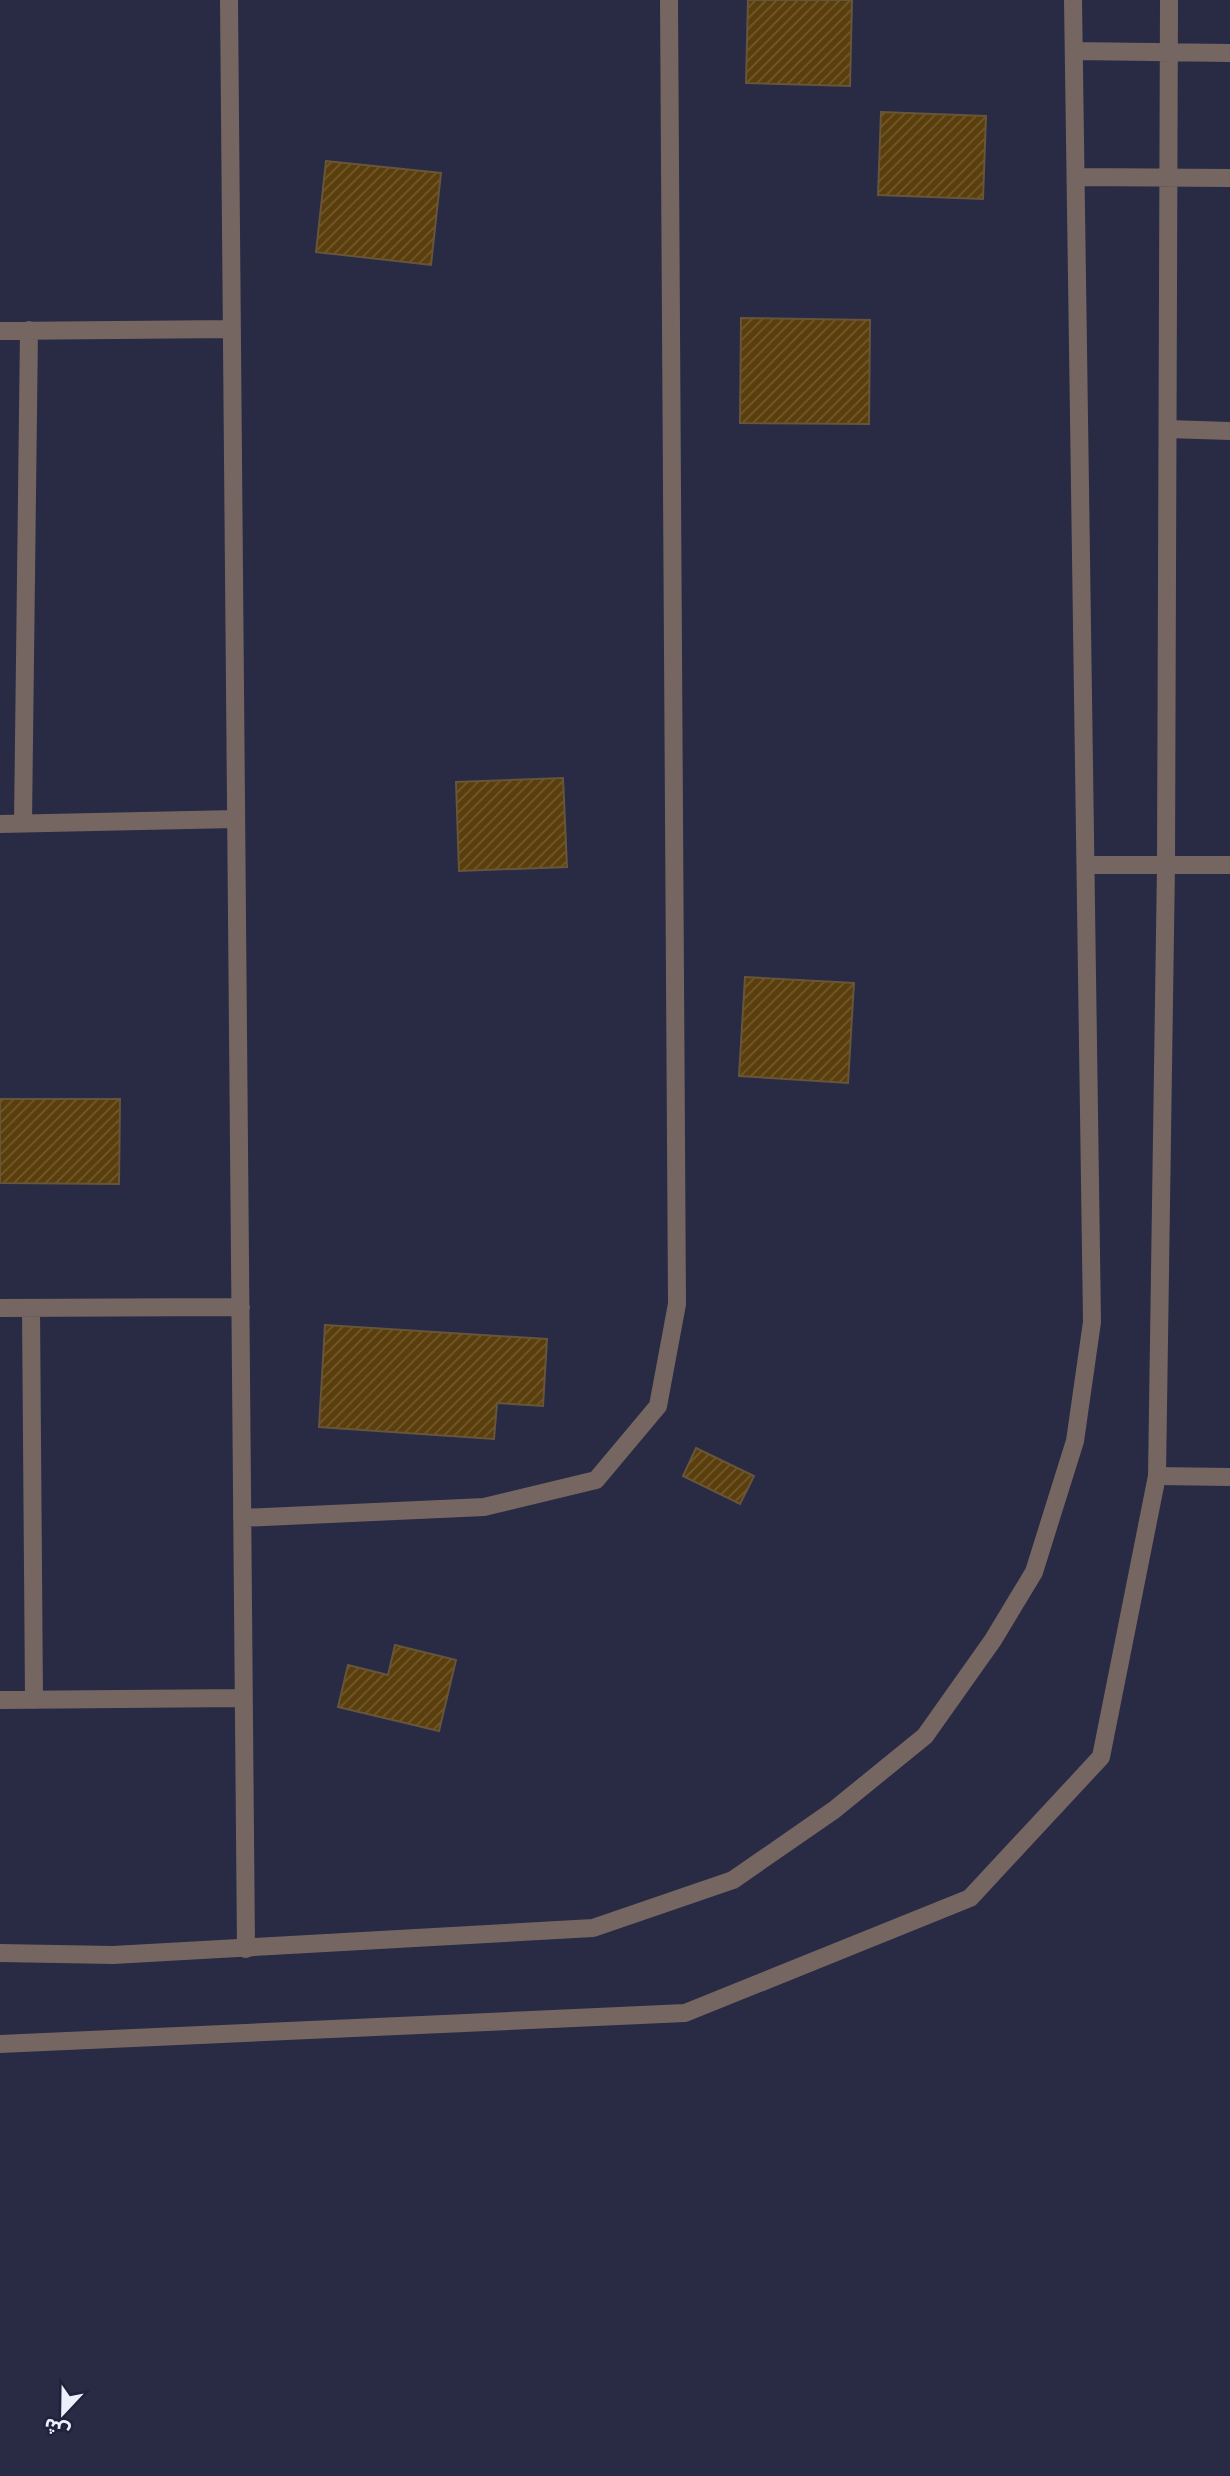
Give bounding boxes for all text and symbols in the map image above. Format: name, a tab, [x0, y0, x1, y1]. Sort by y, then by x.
north arrow	[28, 2378, 98, 2448]
text: ش	[40, 2413, 73, 2444]

